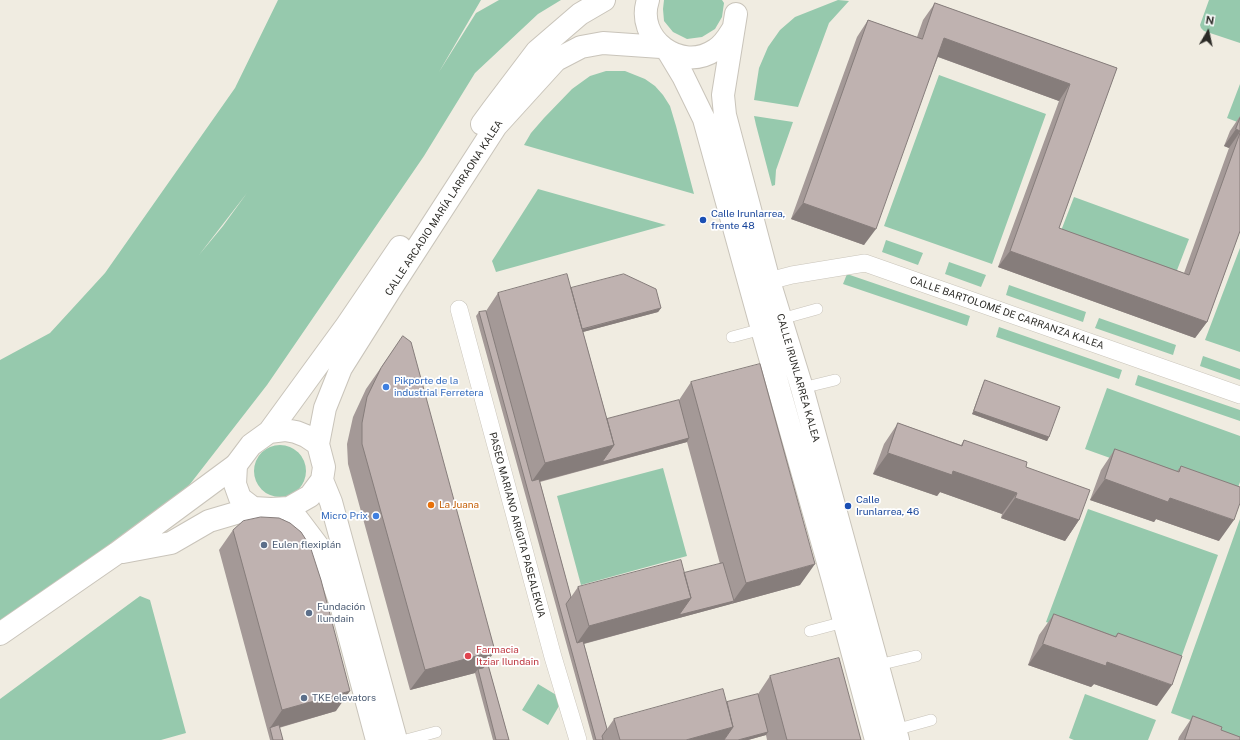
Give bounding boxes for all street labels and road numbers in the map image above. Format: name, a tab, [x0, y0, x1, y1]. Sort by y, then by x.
street label: CALLE ARCADIO MARÍA LARRAONA KALEA	[383, 118, 505, 298]
street label: CALLE BARTOLOMÉ DE CARRANZA KALEA	[908, 274, 1106, 352]
street label: CALLE IRUNLARREA KALEA	[774, 312, 822, 444]
street label: PASEO MARIANO ARIGITA PASEALEKUA	[486, 431, 548, 619]

